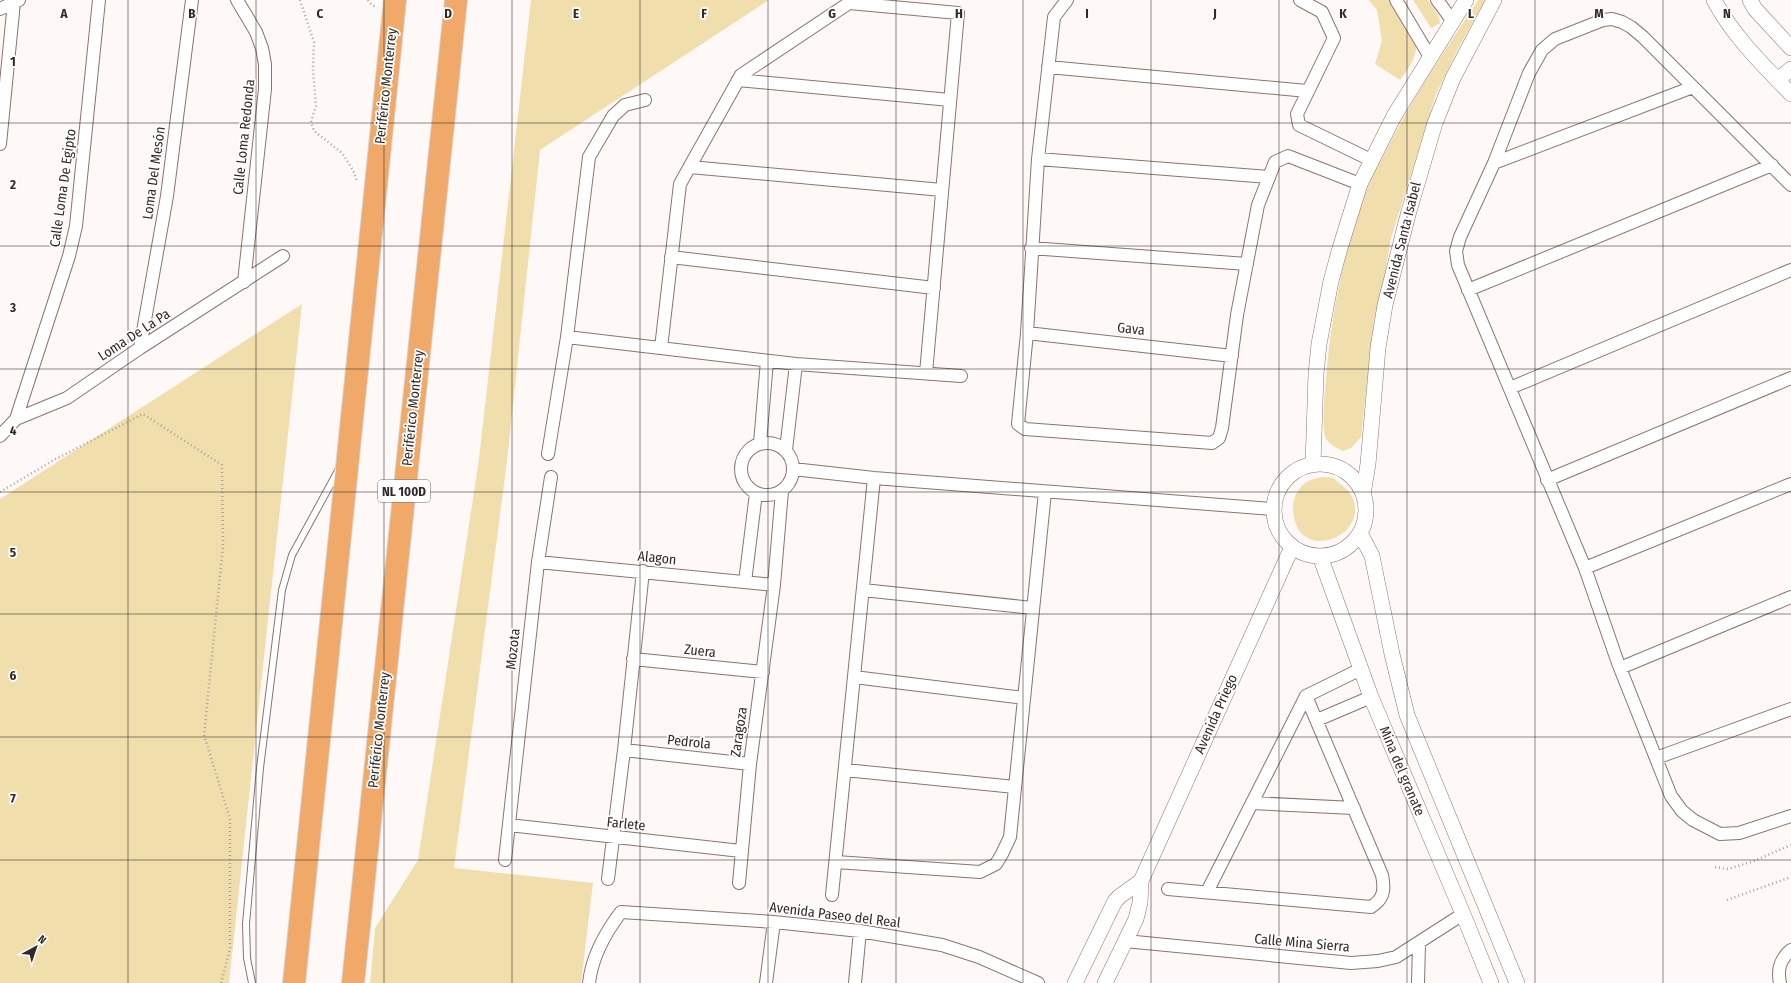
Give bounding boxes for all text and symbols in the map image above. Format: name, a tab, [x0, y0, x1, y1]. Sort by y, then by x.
text: A	[59, 6, 68, 21]
text: B	[188, 6, 196, 21]
text: C	[317, 6, 324, 21]
text: D	[444, 6, 452, 21]
text: E	[573, 6, 579, 21]
text: F	[701, 6, 707, 21]
text: G	[828, 6, 836, 21]
text: H	[955, 6, 963, 21]
text: I	[1085, 6, 1089, 21]
text: J	[1212, 6, 1217, 21]
text: K	[1339, 6, 1347, 21]
text: L	[1468, 6, 1474, 21]
text: M	[1594, 6, 1604, 21]
text: N	[1723, 6, 1731, 21]
street label: Periférico Monterrey	[371, 26, 401, 145]
text: 1	[10, 54, 16, 69]
street label: Calle Loma Redonda	[229, 78, 259, 196]
street label: Loma Del Mesón	[139, 125, 169, 221]
street label: Calle Loma De Egipto	[46, 128, 80, 248]
text: 2	[9, 177, 16, 192]
street label: Avenida Santa Isabel	[1379, 180, 1425, 300]
text: 3	[9, 300, 16, 315]
street label: Loma De La Pa	[95, 305, 173, 365]
street label: Gava	[1116, 319, 1146, 339]
street label: Periférico Monterrey	[398, 348, 428, 467]
text: 4	[10, 423, 17, 438]
road number: NL 100D	[378, 480, 430, 502]
text: 5	[10, 545, 16, 560]
street label: Alagon	[637, 548, 677, 568]
street label: Mozota	[502, 627, 524, 670]
street label: Zuera	[683, 641, 717, 661]
text: 6	[10, 668, 17, 683]
street label: Periférico Monterrey	[364, 670, 394, 789]
street label: Avenida Priego	[1191, 672, 1241, 756]
street label: Zaragoza	[727, 706, 751, 758]
street label: Mina del granate	[1375, 724, 1429, 818]
street label: Pedrola	[666, 731, 712, 753]
text: 7	[10, 791, 16, 806]
street label: Farlete	[606, 814, 646, 834]
street label: Avenida Paseo del Real	[768, 899, 902, 932]
north arrow	[16, 927, 56, 967]
street label: Calle Mina Sierra	[1254, 930, 1351, 956]
text: N	[35, 933, 49, 947]

